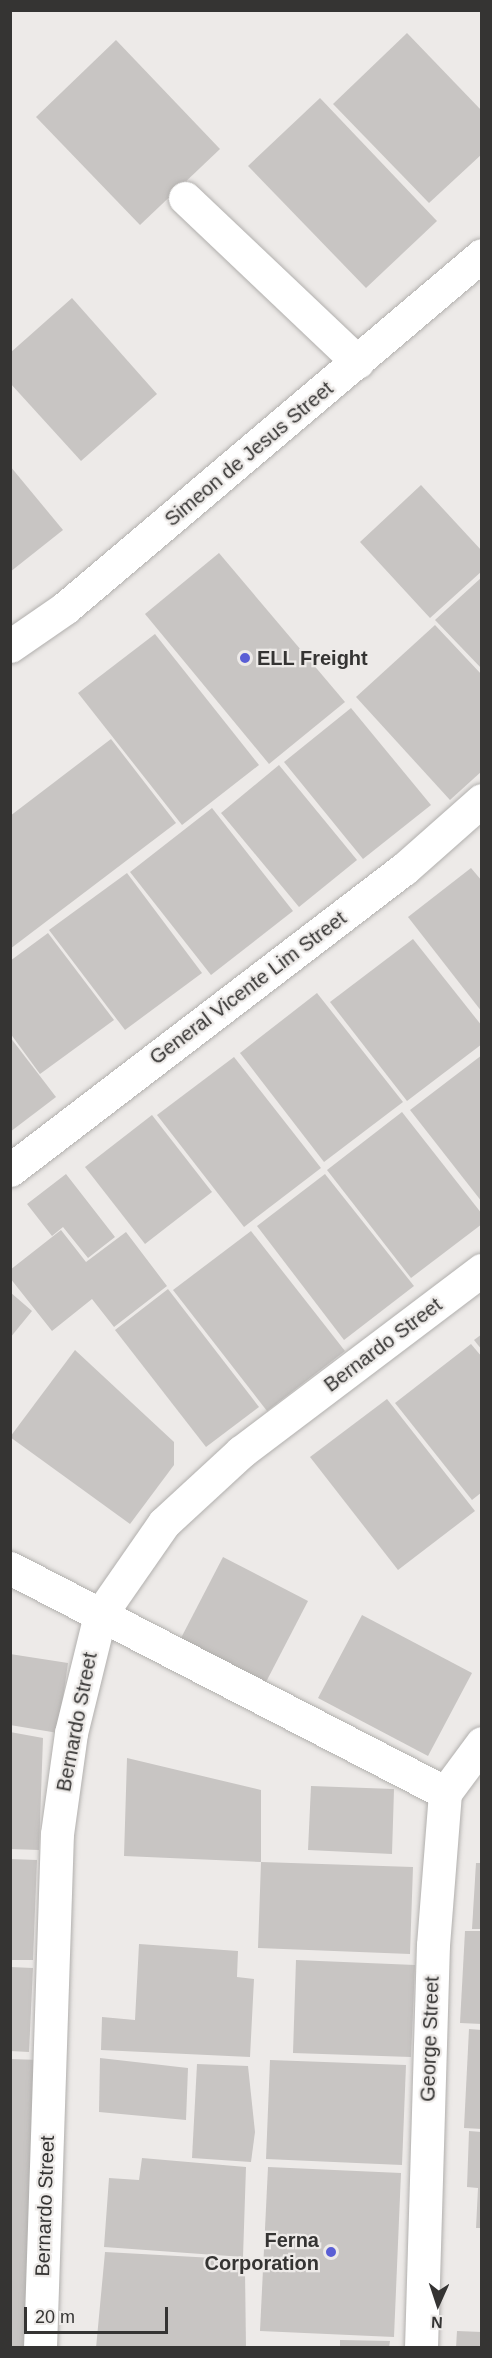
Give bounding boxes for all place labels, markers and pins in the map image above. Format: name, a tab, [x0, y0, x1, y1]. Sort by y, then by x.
place label: ELL Freight	[257, 646, 368, 670]
marker: ELL Freight	[238, 651, 252, 665]
place label: Ferna Corporation	[205, 2228, 319, 2275]
marker: Ferna Corporation	[324, 2245, 338, 2259]

